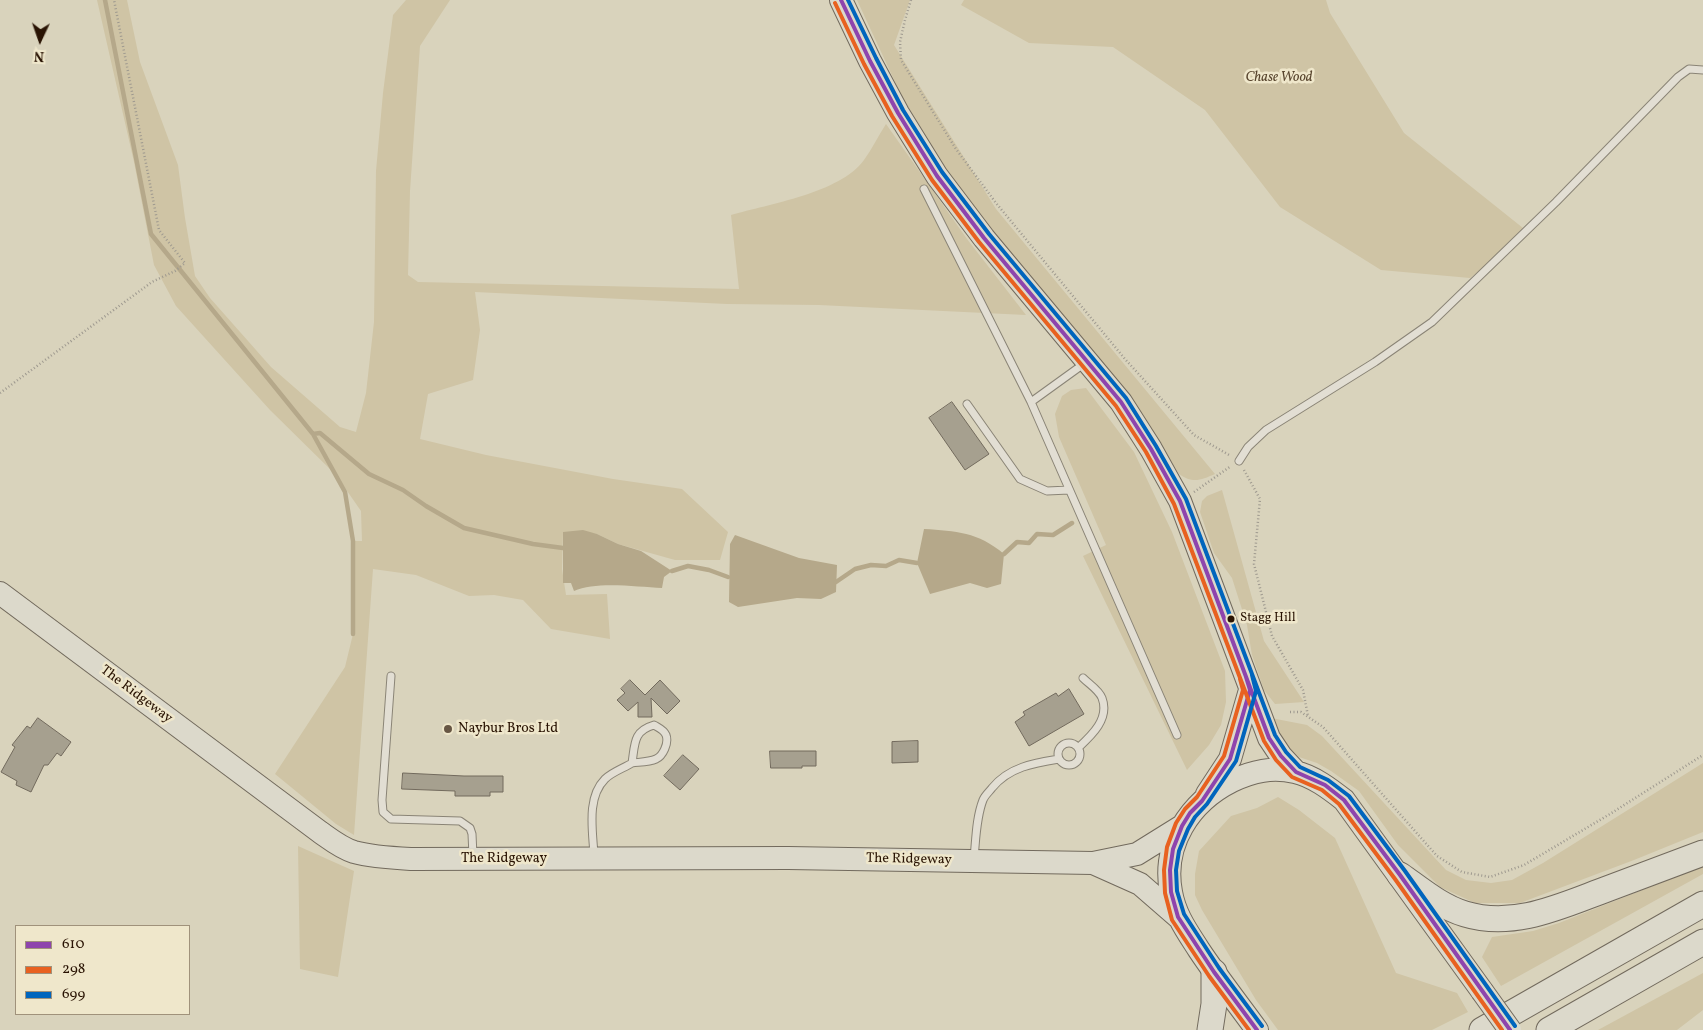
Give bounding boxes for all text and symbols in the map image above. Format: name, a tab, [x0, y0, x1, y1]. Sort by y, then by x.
north arrow	[15, 15, 65, 65]
text: N	[34, 46, 45, 65]
park label: Chase Wood	[1245, 70, 1313, 86]
place label: Stagg Hill	[1240, 611, 1296, 627]
marker: Stagg Hill	[1226, 614, 1236, 624]
street label: The Ridgeway	[97, 662, 175, 728]
place label: Naybur Bros Ltd	[458, 721, 558, 737]
marker: Naybur Bros Ltd	[442, 723, 454, 735]
street label: The Ridgeway	[461, 851, 547, 867]
street label: The Ridgeway	[866, 851, 952, 869]
legend	[15, 925, 190, 1015]
text: 610	[62, 934, 84, 955]
text: 298	[62, 959, 85, 980]
text: 699	[62, 984, 85, 1005]

